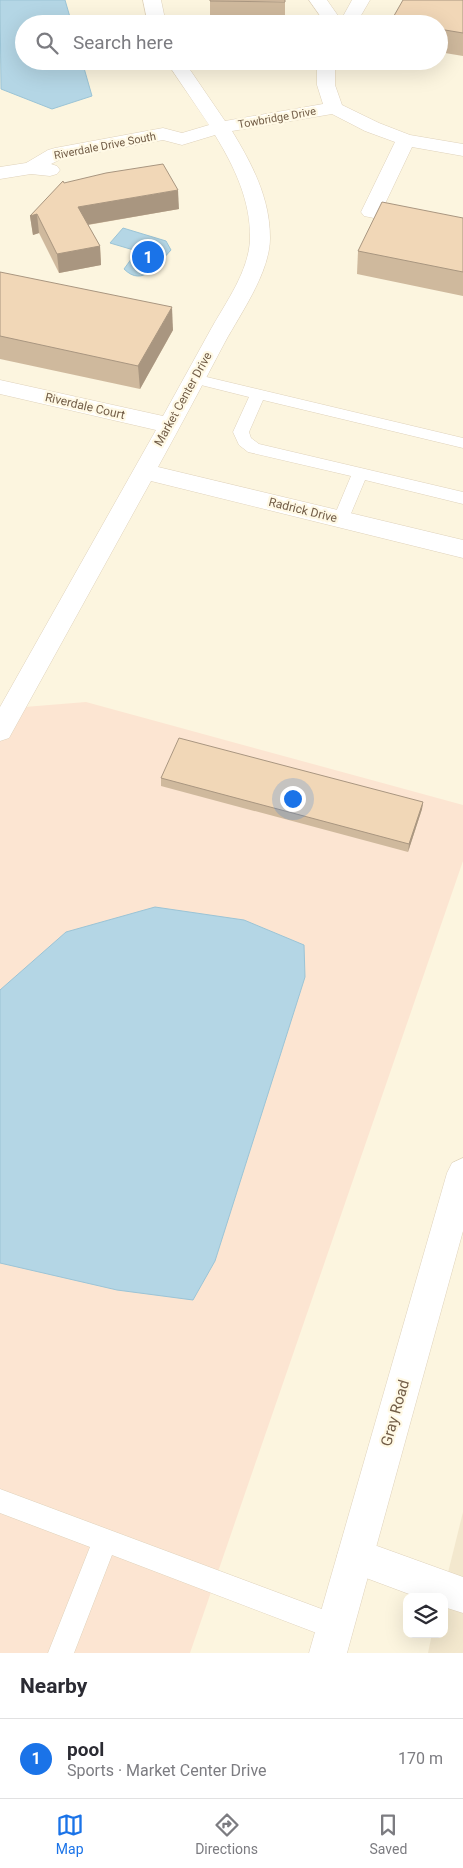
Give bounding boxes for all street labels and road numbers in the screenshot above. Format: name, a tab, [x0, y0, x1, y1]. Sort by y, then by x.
street label: Towbridge Drive	[237, 105, 317, 131]
street label: Riverdale Drive South	[53, 130, 157, 162]
street label: Market Center Drive	[151, 350, 215, 448]
street label: Riverdale Court	[44, 390, 126, 422]
street label: Radrick Drive	[267, 495, 339, 525]
street label: Gray Road	[377, 1378, 413, 1448]

